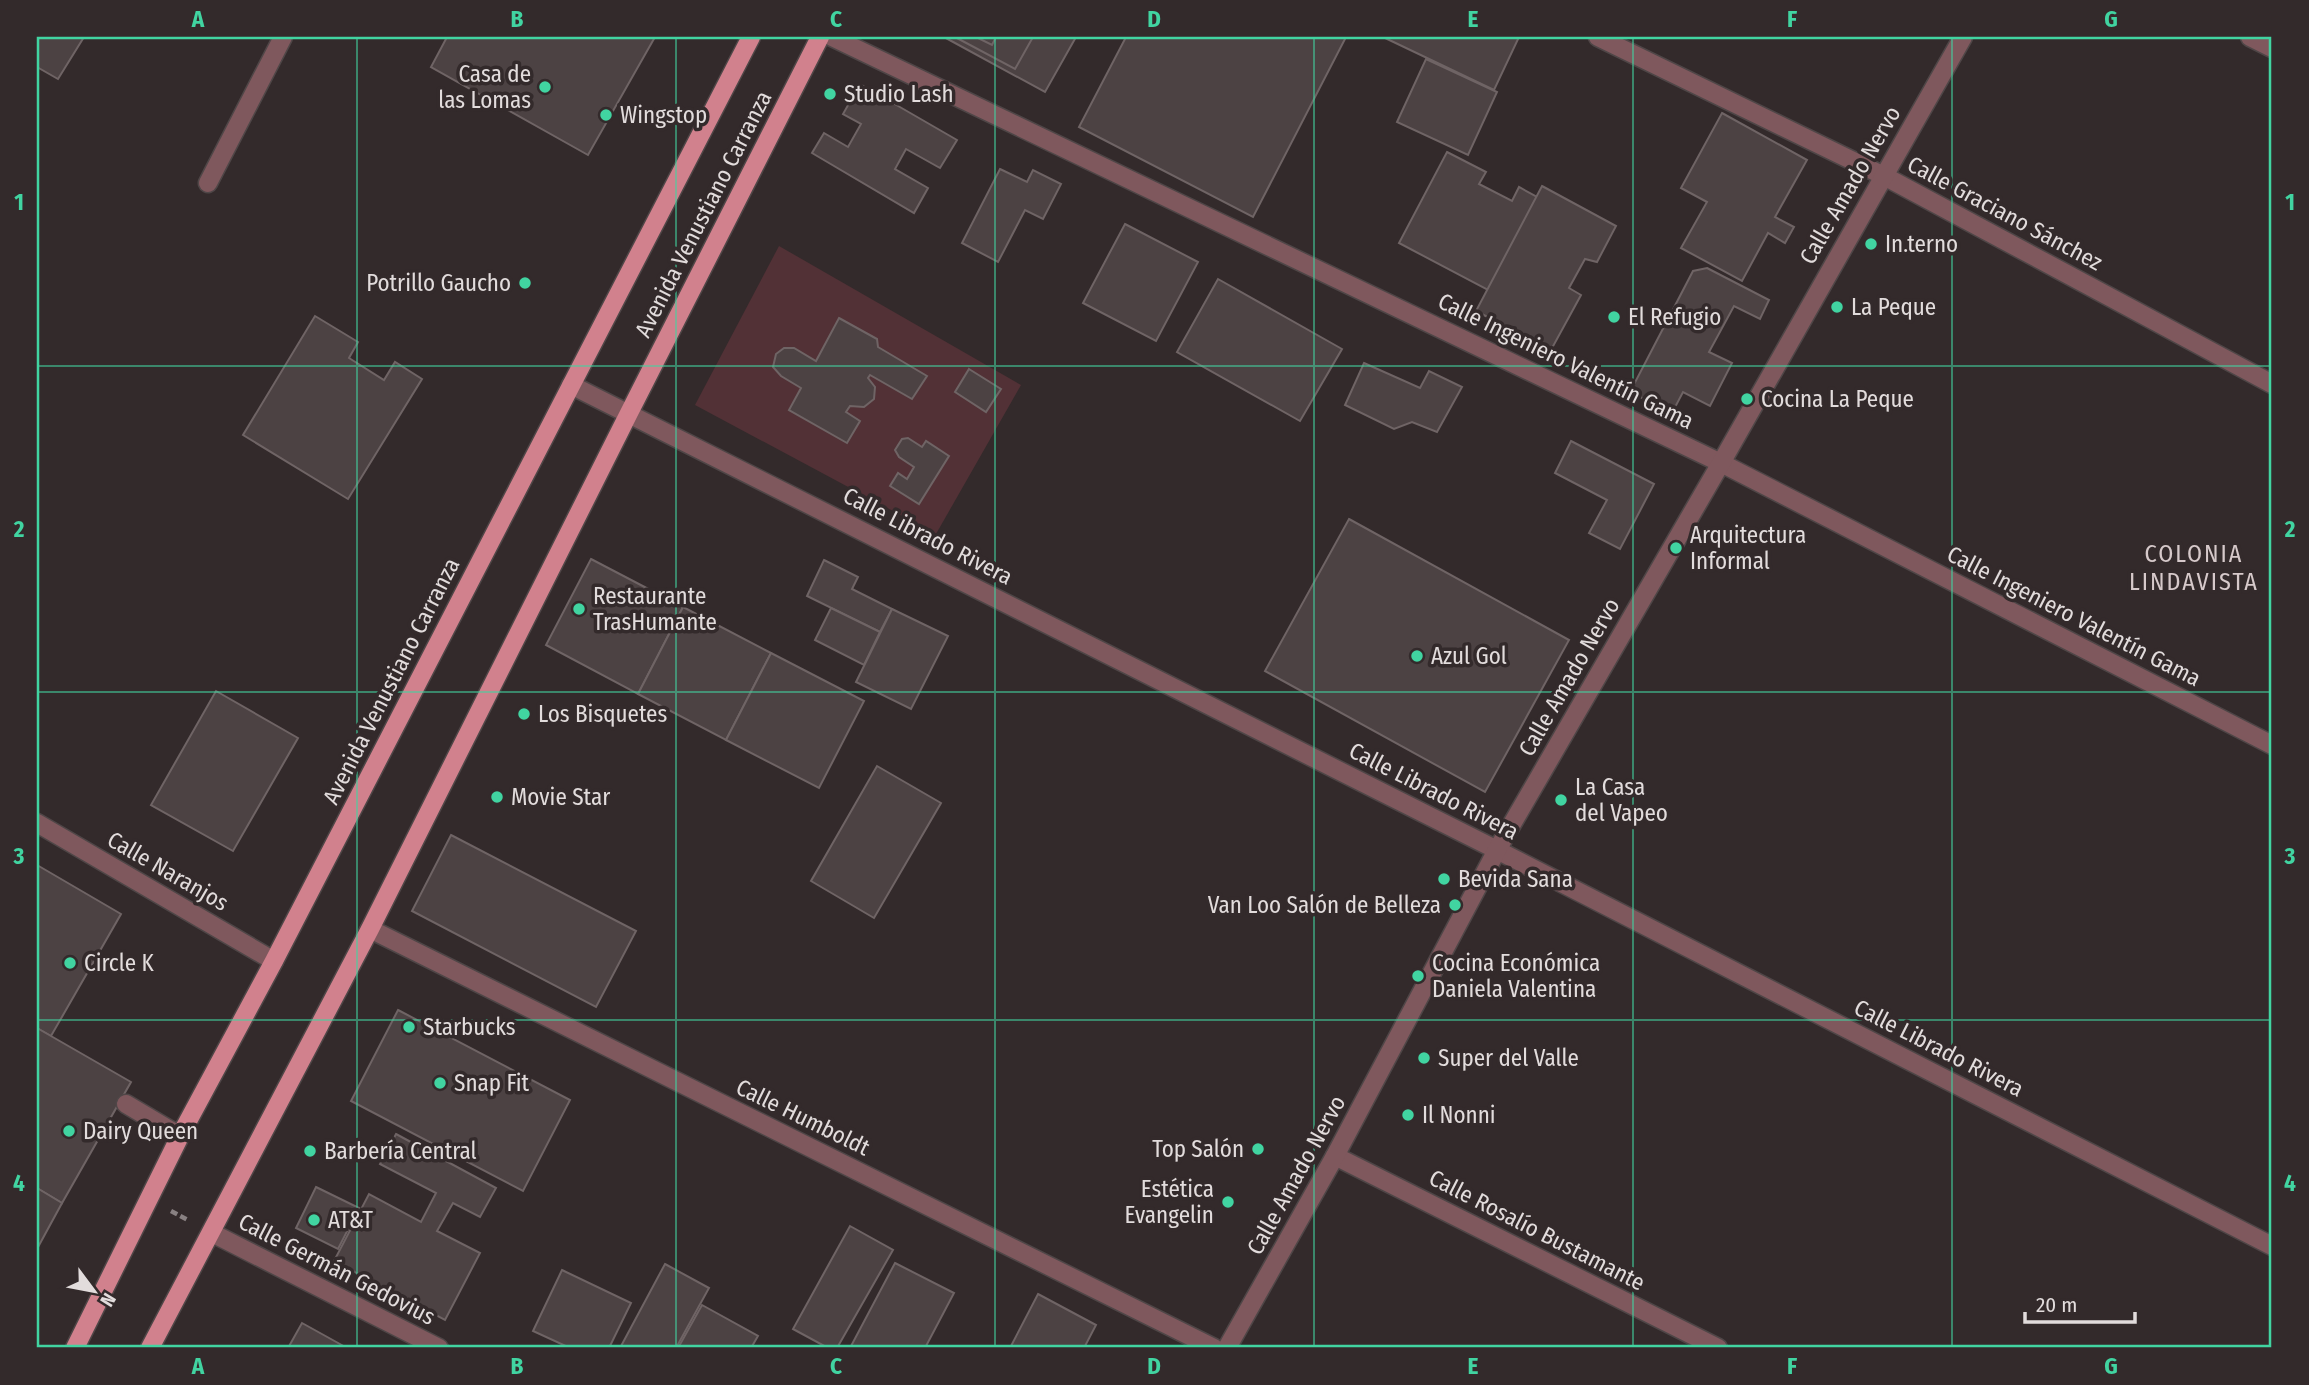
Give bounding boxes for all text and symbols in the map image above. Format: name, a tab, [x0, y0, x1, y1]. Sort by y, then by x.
text: A	[191, 5, 205, 33]
text: B	[511, 5, 524, 33]
text: C	[830, 5, 842, 33]
text: D	[1147, 5, 1161, 33]
text: E	[1468, 5, 1479, 33]
text: F	[1787, 5, 1797, 33]
text: G	[2104, 5, 2118, 33]
place label: Casa de las Lomas	[438, 60, 531, 114]
marker: Casa de las Lomas	[537, 79, 553, 95]
place label: Studio Lash	[844, 80, 954, 108]
street label: Avenida Venustiano Carranza	[629, 86, 777, 342]
marker: Studio Lash	[822, 86, 838, 102]
place label: Wingstop	[620, 101, 707, 129]
street label: Calle Amado Nervo	[1793, 101, 1907, 269]
marker: Wingstop	[598, 107, 614, 123]
street label: Calle Graciano Sánchez	[1903, 150, 2107, 276]
text: 1	[14, 188, 24, 216]
text: 1	[2285, 188, 2295, 216]
place label: In.terno	[1885, 230, 1958, 258]
marker: In.terno	[1863, 236, 1879, 252]
place label: Potrillo Gaucho	[366, 269, 511, 297]
marker: Potrillo Gaucho	[517, 275, 533, 291]
street label: Calle Ingeniero Valentín Gama	[1434, 287, 1698, 435]
place label: La Peque	[1851, 293, 1936, 321]
marker: La Peque	[1829, 299, 1845, 315]
place label: El Refugio	[1628, 303, 1721, 331]
marker: El Refugio	[1606, 309, 1622, 325]
place label: Cocina La Peque	[1761, 385, 1914, 413]
marker: Cocina La Peque	[1739, 391, 1755, 407]
street label: Calle Librado Rivera	[839, 481, 1017, 591]
text: 2	[13, 515, 25, 543]
text: 2	[2284, 515, 2296, 543]
place label: Arquitectura Informal	[1690, 521, 1806, 575]
marker: Arquitectura Informal	[1668, 540, 1684, 556]
street label: Calle Ingeniero Valentín Gama	[1942, 540, 2206, 692]
district label: COLONIA LINDAVISTA	[2129, 540, 2259, 596]
street label: Avenida Venustiano Carranza	[317, 553, 465, 809]
place label: Restaurante TrasHumante	[593, 582, 717, 636]
street label: Calle Amado Nervo	[1512, 593, 1626, 761]
marker: Restaurante TrasHumante	[571, 601, 587, 617]
place label: Azul Gol	[1431, 642, 1507, 670]
marker: Azul Gol	[1409, 648, 1425, 664]
place label: Los Bisquetes	[538, 700, 667, 728]
marker: Los Bisquetes	[516, 706, 532, 722]
street label: Calle Librado Rivera	[1345, 736, 1523, 846]
place label: La Casa del Vapeo	[1575, 773, 1668, 827]
place label: Movie Star	[511, 783, 610, 811]
marker: Movie Star	[489, 789, 505, 805]
marker: La Casa del Vapeo	[1553, 792, 1569, 808]
street label: Calle Naranjos	[103, 825, 234, 917]
text: 3	[13, 842, 25, 870]
text: 3	[2284, 842, 2296, 870]
place label: Bevida Sana	[1458, 865, 1573, 893]
marker: Bevida Sana	[1436, 871, 1452, 887]
place label: Van Loo Salón de Belleza	[1208, 891, 1441, 919]
marker: Van Loo Salón de Belleza	[1447, 897, 1463, 913]
place label: Circle K	[84, 949, 154, 977]
place label: Cocina Económica Daniela Valentina	[1432, 949, 1600, 1003]
marker: Circle K	[62, 955, 78, 971]
marker: Cocina Económica Daniela Valentina	[1410, 968, 1426, 984]
street label: Calle Librado Rivera	[1850, 993, 2028, 1103]
place label: Starbucks	[423, 1013, 516, 1041]
marker: Starbucks	[401, 1019, 417, 1035]
place label: Super del Valle	[1438, 1044, 1579, 1072]
marker: Super del Valle	[1416, 1050, 1432, 1066]
place label: Snap Fit	[454, 1069, 530, 1097]
street label: Calle Humboldt	[732, 1073, 875, 1162]
marker: Snap Fit	[432, 1075, 448, 1091]
street label: Calle Amado Nervo	[1241, 1090, 1351, 1260]
place label: Il Nonni	[1422, 1101, 1496, 1129]
marker: Il Nonni	[1400, 1107, 1416, 1123]
place label: Dairy Queen	[83, 1117, 198, 1145]
marker: Dairy Queen	[61, 1123, 77, 1139]
place label: Top Salón	[1152, 1135, 1244, 1163]
place label: Barbería Central	[324, 1137, 477, 1165]
marker: Top Salón	[1250, 1141, 1266, 1157]
marker: Barbería Central	[302, 1143, 318, 1159]
street label: Calle Rosalío Bustamante	[1424, 1163, 1650, 1297]
text: 4	[13, 1169, 25, 1197]
text: 4	[2284, 1169, 2296, 1197]
place label: Estética Evangelin	[1125, 1175, 1214, 1229]
marker: Estética Evangelin	[1220, 1194, 1236, 1210]
place label: AT&T	[328, 1206, 373, 1234]
street label: Calle Germán Gedovius	[234, 1207, 440, 1331]
marker: AT&T	[306, 1212, 322, 1228]
north arrow	[60, 1256, 130, 1326]
scale bar	[2025, 1280, 2136, 1324]
text: N	[95, 1289, 121, 1311]
text: 20 m	[2036, 1292, 2077, 1318]
text: A	[191, 1352, 205, 1380]
text: B	[511, 1352, 524, 1380]
text: C	[830, 1352, 842, 1380]
text: D	[1147, 1352, 1161, 1380]
text: E	[1468, 1352, 1479, 1380]
text: F	[1787, 1352, 1797, 1380]
text: G	[2104, 1352, 2118, 1380]

